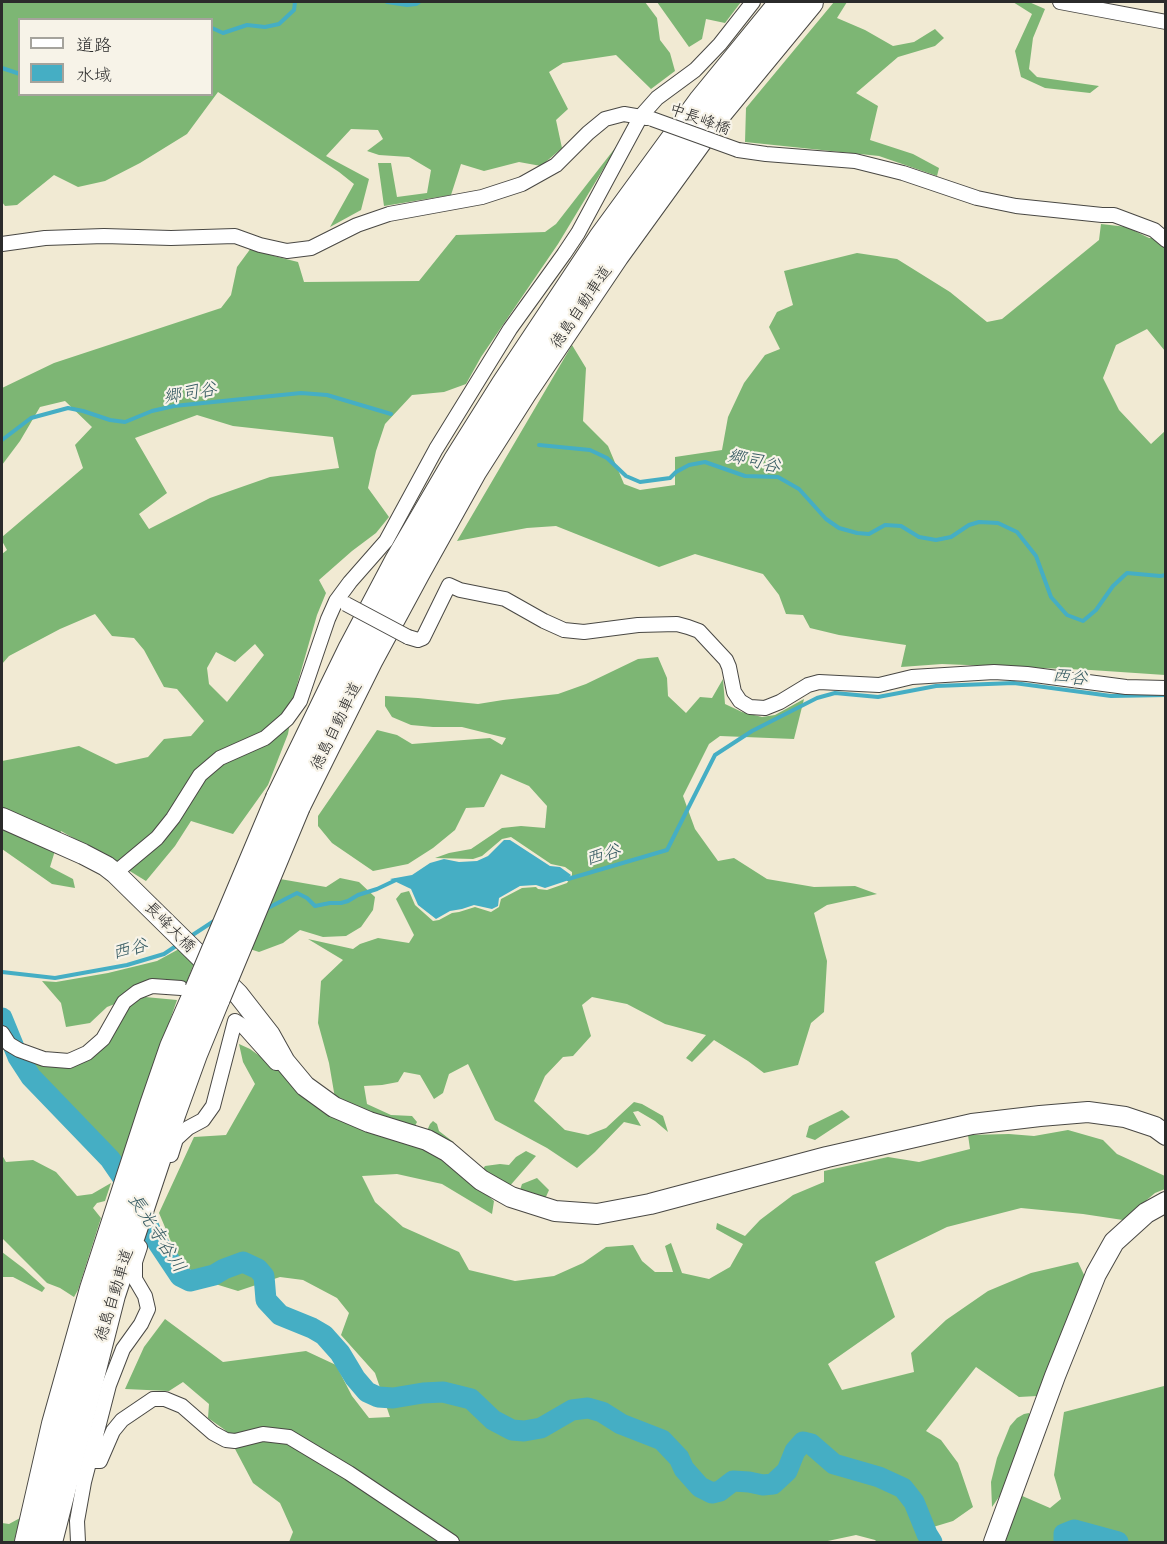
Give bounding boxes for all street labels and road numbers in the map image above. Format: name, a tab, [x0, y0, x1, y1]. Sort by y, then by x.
street label: 中長峰橋	[667, 99, 733, 139]
street label: 徳島自動車道	[546, 262, 616, 352]
street label: 徳島自動車道	[306, 679, 366, 773]
street label: 長峰大橋	[141, 898, 199, 956]
street label: 徳島自動車道	[91, 1246, 137, 1344]

